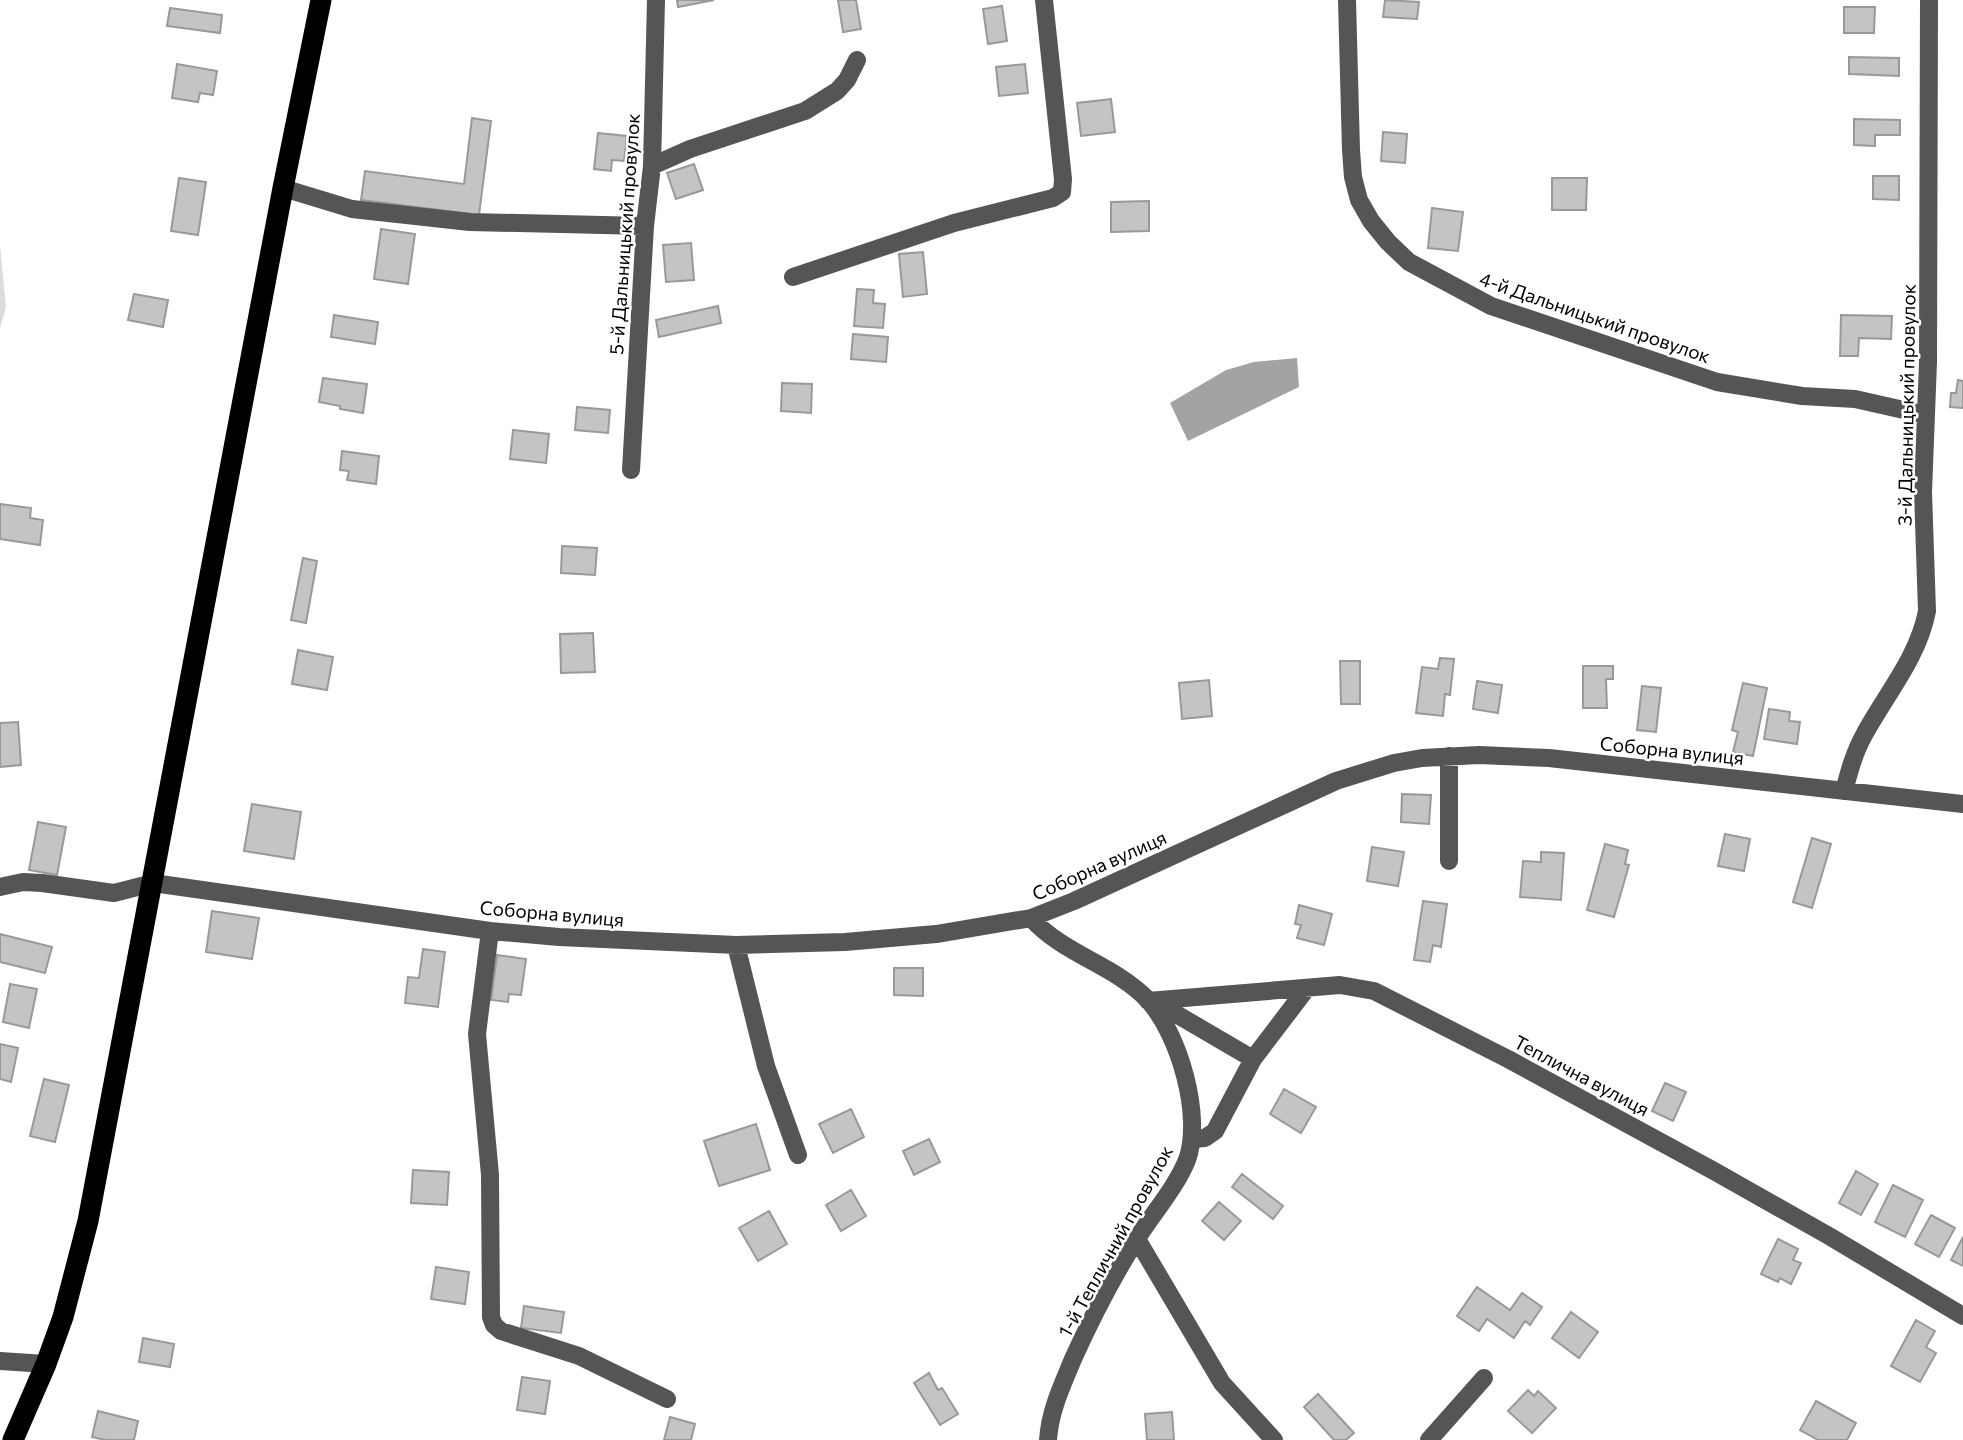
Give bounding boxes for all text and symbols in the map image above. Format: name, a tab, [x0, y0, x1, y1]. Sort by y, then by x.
street label: 5-й Дальницький провулок	[604, 112, 644, 356]
street label: 4-й Дальницький провулок	[1477, 267, 1713, 367]
street label: 3-й Дальницький провулок	[1892, 284, 1920, 526]
street label: Соборна вулиця	[1599, 731, 1745, 769]
street label: Соборна вулиця	[1028, 825, 1170, 905]
street label: Соборна вулиця	[479, 895, 625, 931]
street label: Теплична вулиця	[1510, 1030, 1654, 1120]
street label: 1-й Тепличний провулок	[1053, 1141, 1177, 1341]

